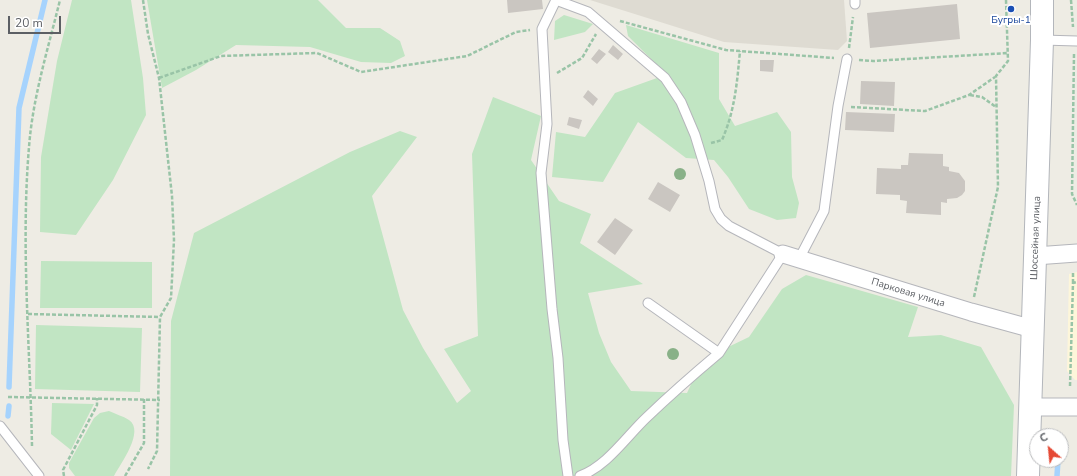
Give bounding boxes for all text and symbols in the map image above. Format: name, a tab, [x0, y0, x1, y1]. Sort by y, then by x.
marker: Бугры-1	[1006, 4, 1016, 14]
scale bar	[10, 8, 63, 34]
text: 20 m	[15, 15, 43, 31]
place label: Бугры-1	[991, 15, 1031, 27]
street label: Шоссейная улица	[1029, 196, 1043, 280]
street label: Парковая улица	[870, 276, 946, 310]
north arrow	[1029, 428, 1069, 468]
text: С	[1037, 429, 1051, 446]

